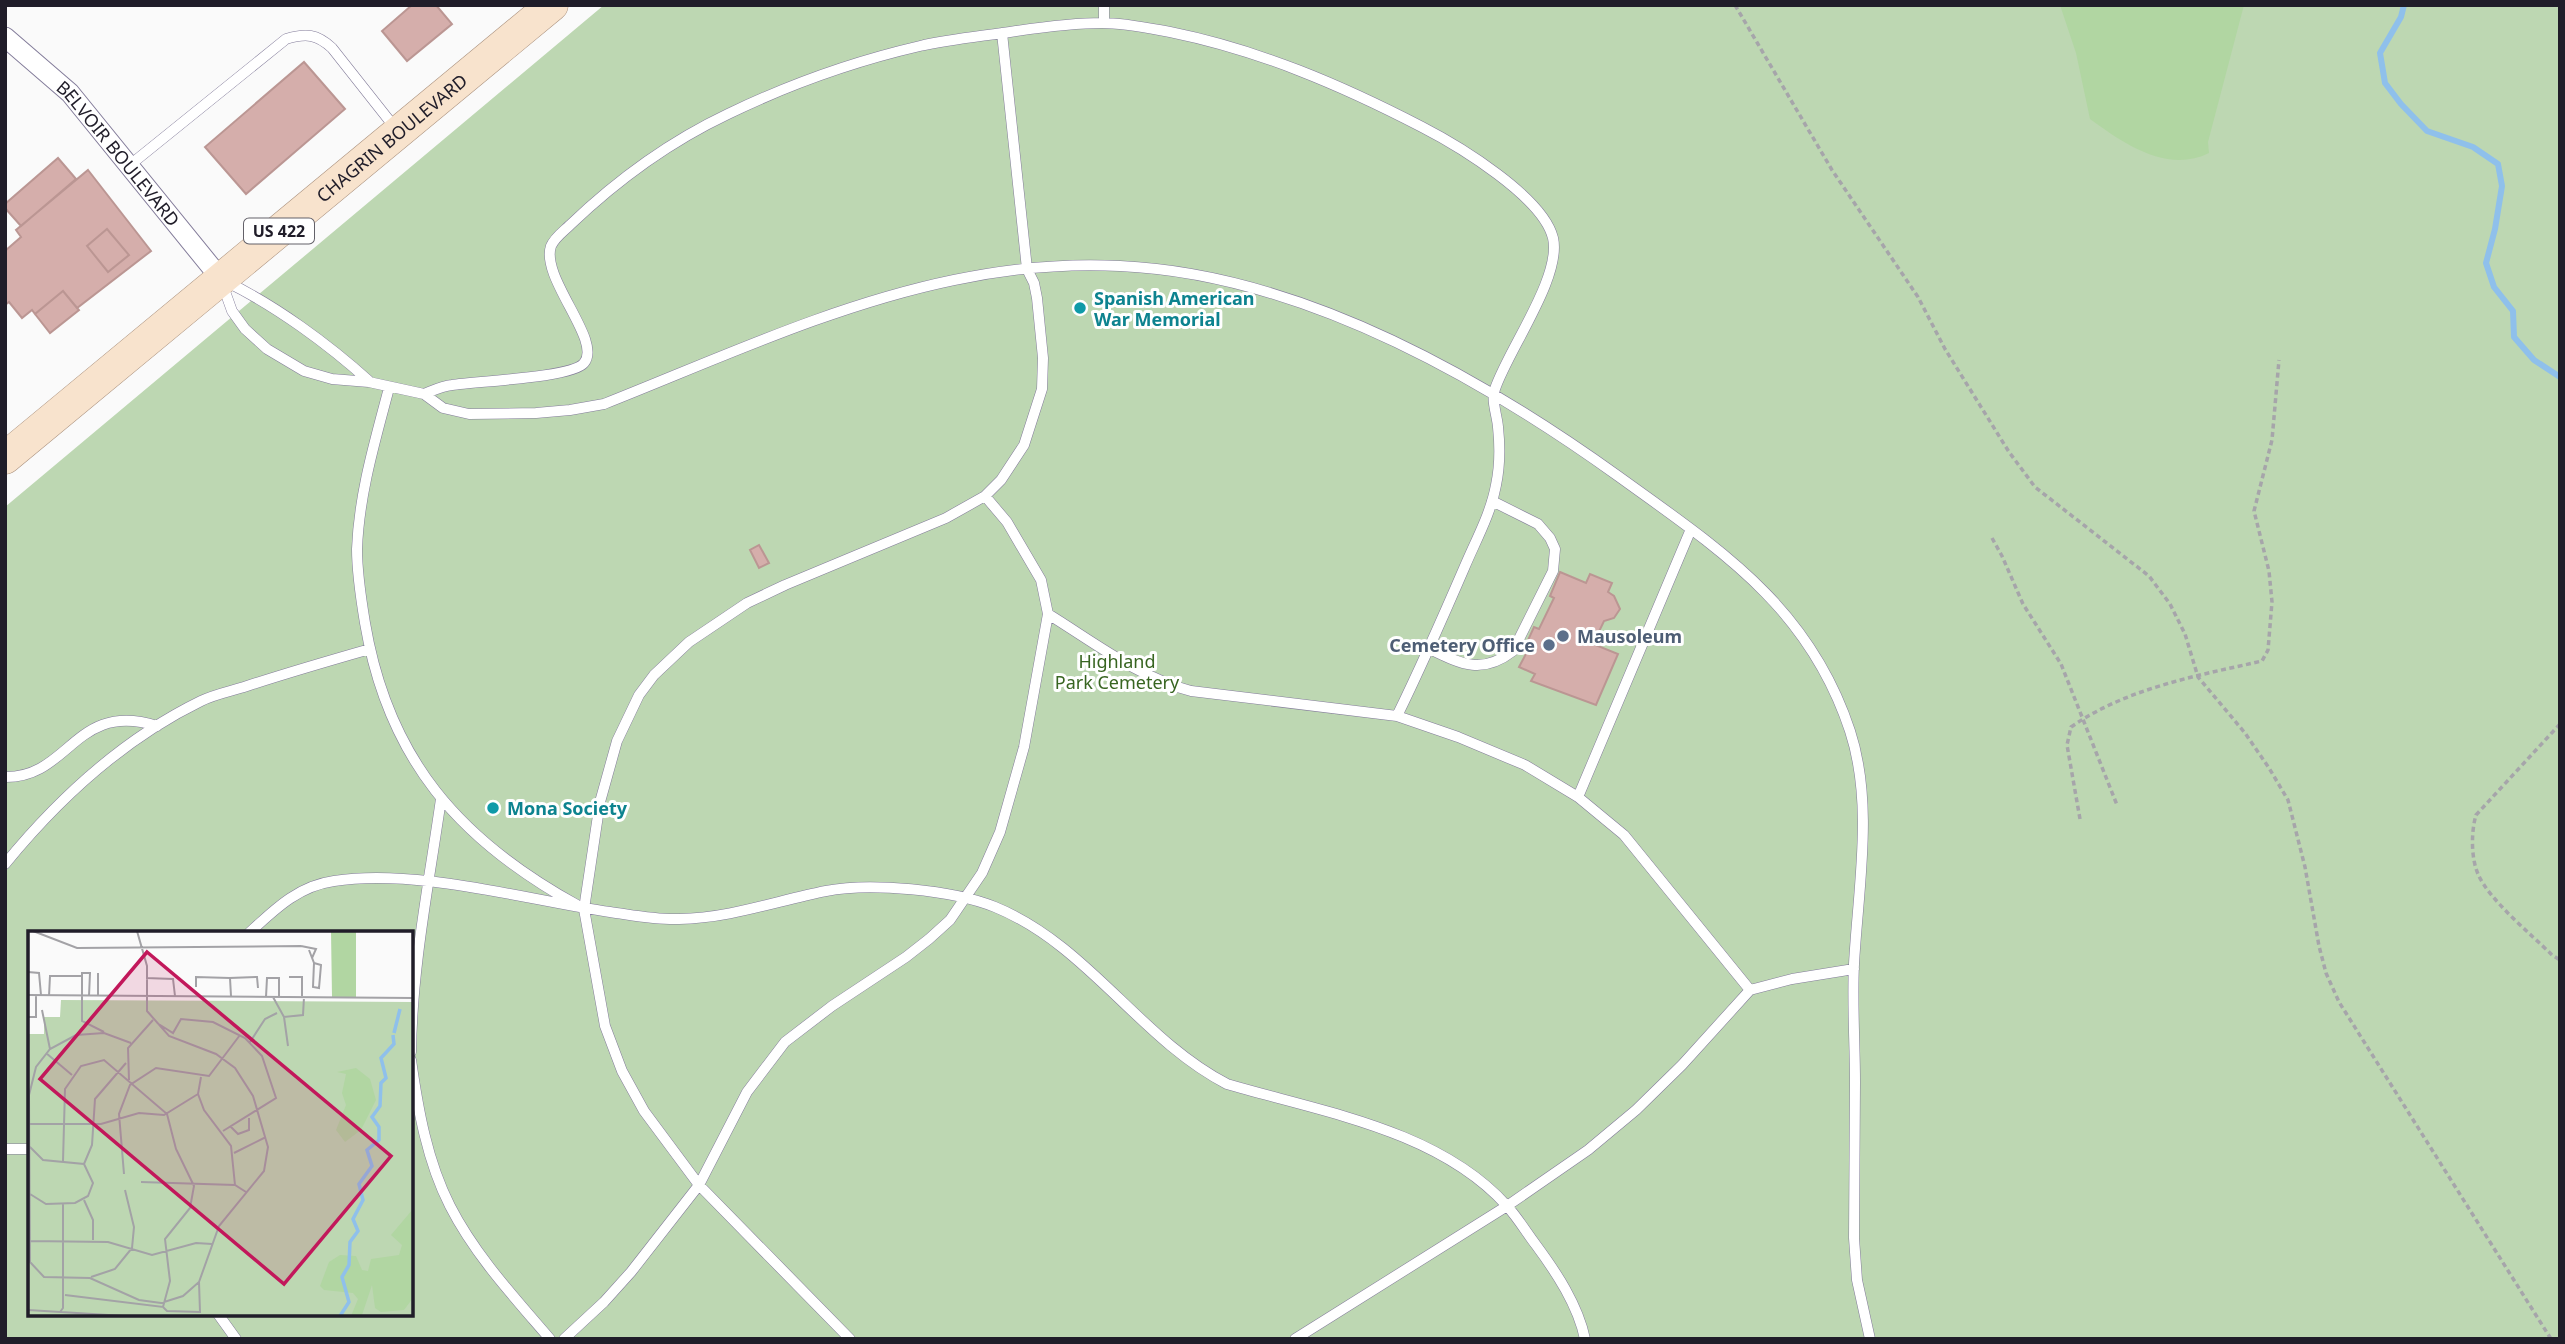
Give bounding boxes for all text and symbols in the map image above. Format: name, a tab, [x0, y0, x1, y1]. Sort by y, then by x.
street label: CHAGRIN BOULEVARD	[311, 68, 472, 207]
street label: BELVOIR BOULEVARD	[52, 75, 185, 231]
road number: US 422	[244, 218, 314, 244]
place label: Spanish American War Memorial	[1094, 286, 1255, 331]
marker: Spanish American War Memorial	[1072, 300, 1088, 316]
place label: Mausoleum	[1577, 624, 1682, 648]
marker: Mausoleum	[1555, 628, 1571, 644]
place label: Cemetery Office	[1389, 633, 1535, 657]
marker: Cemetery Office	[1541, 637, 1557, 653]
park label: Highland Park Cemetery	[1055, 649, 1180, 694]
place label: Mona Society	[507, 796, 628, 820]
marker: Mona Society	[485, 800, 501, 816]
inset map	[28, 931, 413, 1316]

